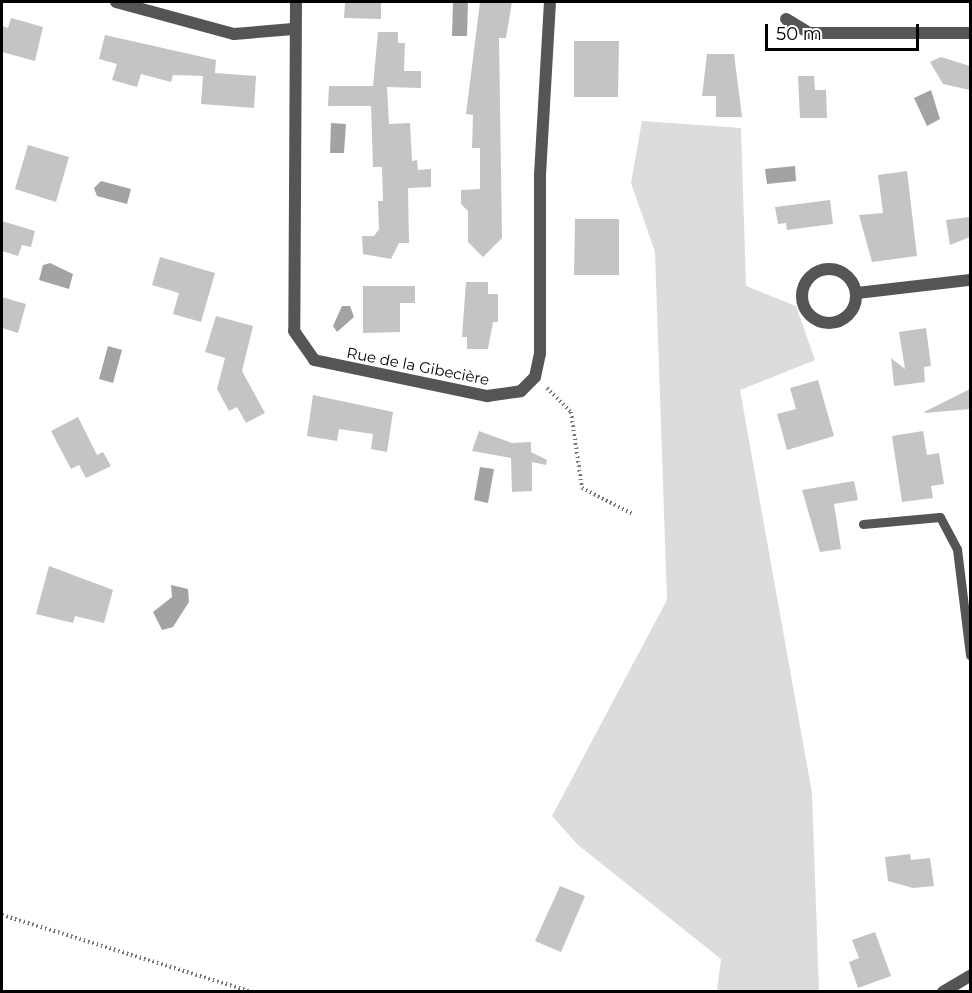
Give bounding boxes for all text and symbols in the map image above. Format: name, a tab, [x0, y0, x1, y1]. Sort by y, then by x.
scale bar	[768, 12, 922, 50]
text: 50 m	[776, 23, 822, 45]
street label: Rue de la Gibecière	[345, 343, 491, 389]

